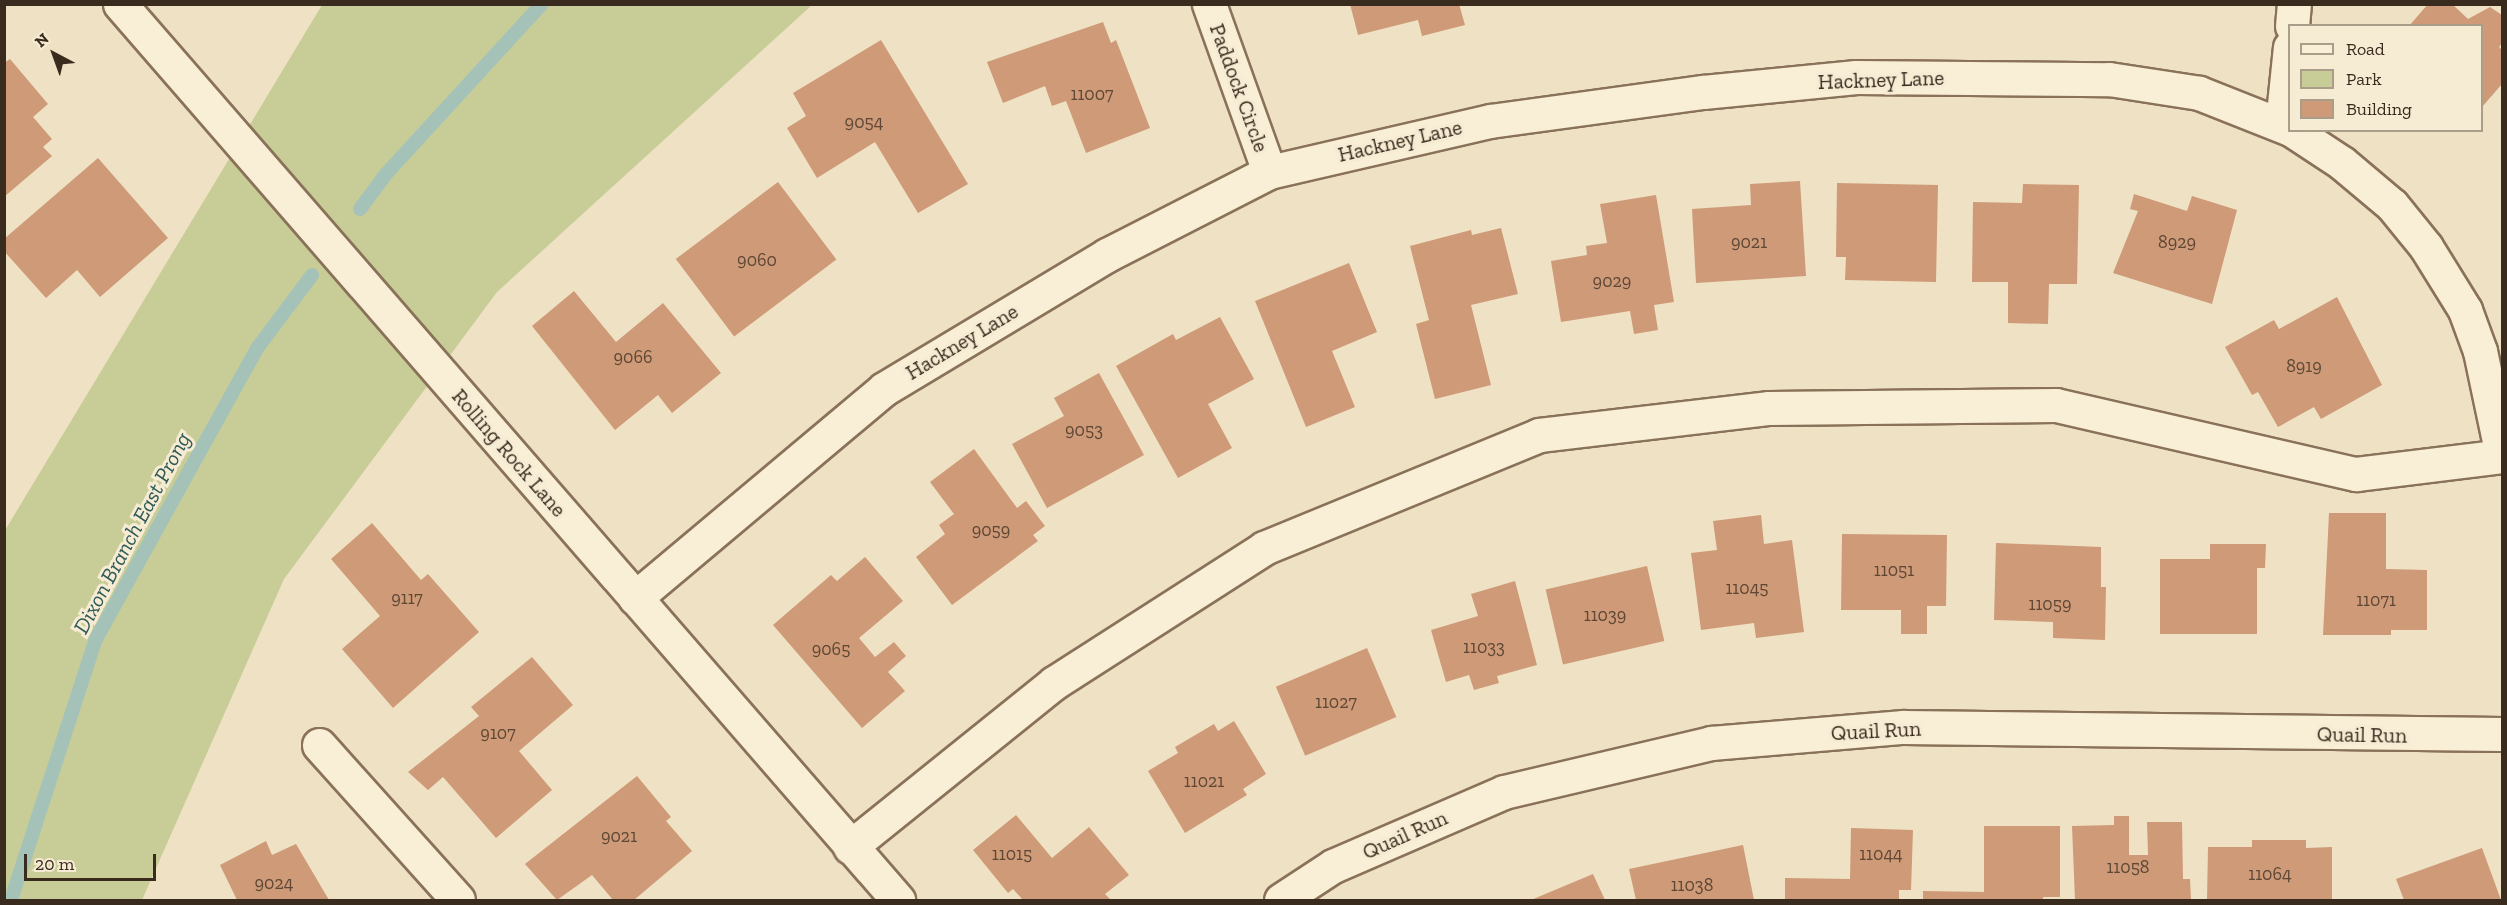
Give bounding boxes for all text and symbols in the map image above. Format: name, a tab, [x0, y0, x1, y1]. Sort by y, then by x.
street label: Paddock Circle	[1204, 20, 1274, 156]
north arrow	[24, 24, 84, 84]
legend	[2288, 24, 2483, 132]
text: N	[31, 29, 53, 51]
text: Road	[2346, 38, 2385, 60]
street label: Hackney Lane	[1817, 65, 1945, 95]
text: Park	[2346, 68, 2382, 90]
house number: 11007	[1070, 83, 1114, 105]
text: Building	[2346, 98, 2412, 120]
house number: 9054	[845, 111, 883, 133]
street label: Hackney Lane	[1335, 114, 1465, 168]
house number: 9021	[1731, 231, 1767, 253]
house number: 8929	[2158, 231, 2196, 253]
house number: 9060	[737, 249, 777, 271]
house number: 9029	[1593, 270, 1631, 292]
street label: Hackney Lane	[901, 299, 1023, 385]
house number: 9066	[613, 346, 653, 368]
house number: 8919	[2286, 355, 2322, 377]
street label: Rolling Rock Lane	[447, 384, 571, 522]
house number: 9053	[1065, 419, 1103, 441]
water label: Dixon Branch East Prong	[68, 428, 196, 638]
house number: 9059	[972, 519, 1010, 541]
house number: 11051	[1874, 559, 1914, 581]
house number: 11045	[1725, 577, 1769, 599]
house number: 9117	[391, 587, 423, 609]
house number: 11071	[2356, 589, 2396, 611]
house number: 11059	[2028, 593, 2072, 615]
house number: 11039	[1584, 604, 1626, 626]
house number: 11033	[1463, 636, 1505, 658]
house number: 9065	[812, 638, 850, 660]
house number: 11027	[1315, 691, 1357, 713]
street label: Quail Run	[1830, 716, 1922, 746]
house number: 9107	[480, 722, 516, 744]
street label: Quail Run	[2317, 722, 2407, 748]
house number: 11021	[1184, 770, 1224, 792]
street label: Quail Run	[1359, 805, 1451, 865]
house number: 9021	[601, 825, 637, 847]
scale bar	[27, 842, 159, 880]
house number: 11015	[992, 843, 1032, 865]
house number: 11044	[1859, 843, 1903, 865]
text: 20 m	[35, 853, 74, 875]
house number: 11058	[2106, 856, 2150, 878]
house number: 11064	[2248, 863, 2292, 885]
house number: 9024	[255, 872, 293, 894]
house number: 11038	[1671, 874, 1713, 896]

